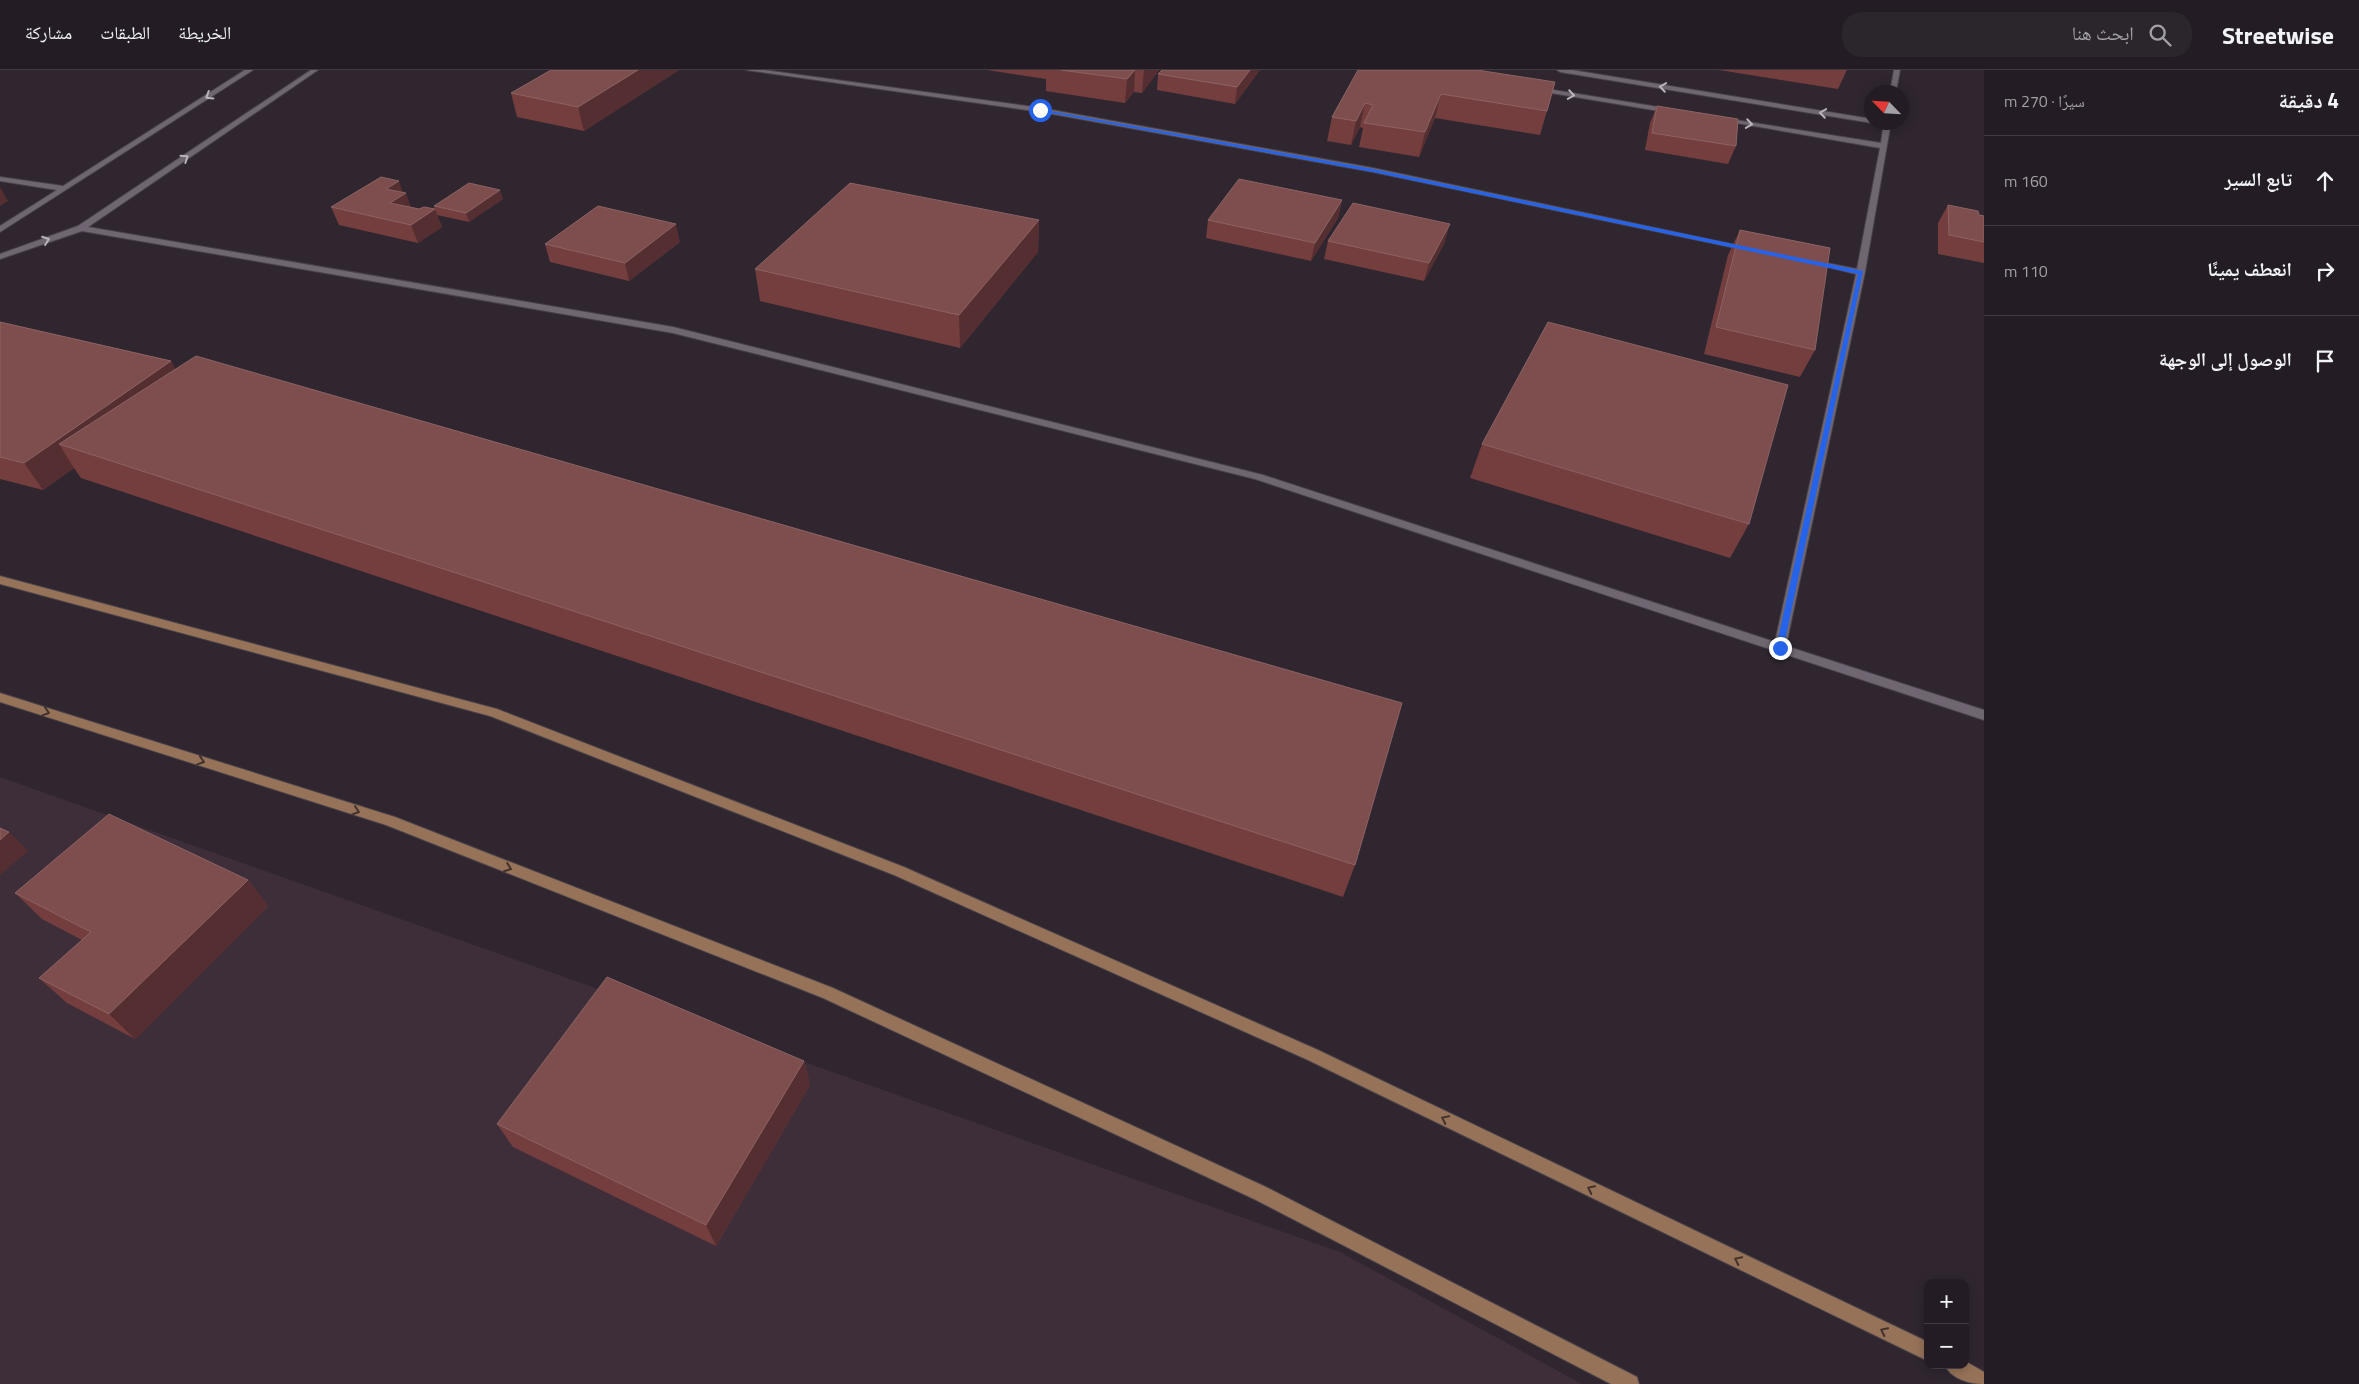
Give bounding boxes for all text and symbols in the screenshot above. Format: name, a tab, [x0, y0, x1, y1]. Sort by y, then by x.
search box	[1842, 12, 2192, 57]
text: Streetwise	[2222, 17, 2334, 53]
text: ابحث هنا	[2072, 18, 2134, 47]
text: مشاركة	[25, 19, 72, 46]
text: الطبقات	[100, 19, 150, 46]
text: الخريطة	[178, 19, 231, 46]
icon: search	[2146, 21, 2174, 49]
one-way arrow	[1659, 82, 1667, 93]
text: 4 دقيقة	[2279, 84, 2339, 116]
north arrow	[1864, 85, 1909, 130]
one-way arrow	[1567, 89, 1575, 99]
text: سيرًا · 270 m	[2004, 89, 2085, 113]
one-way arrow	[206, 90, 215, 99]
route start	[1029, 99, 1052, 122]
one-way arrow	[1819, 109, 1828, 119]
one-way arrow	[1745, 118, 1753, 129]
one-way arrow	[179, 155, 189, 164]
text: تابع السير	[2224, 164, 2292, 193]
icon: ahead	[2311, 167, 2339, 195]
text: 160 m	[2004, 169, 2048, 193]
one-way arrow	[41, 236, 50, 246]
text: انعطف يمينًا	[2207, 254, 2292, 283]
icon: right	[2311, 257, 2339, 285]
text: 110 m	[2004, 259, 2048, 283]
text: الوصول إلى الوجهة	[2159, 344, 2292, 373]
icon: arrive	[2311, 347, 2339, 375]
route end	[1769, 637, 1792, 660]
one-way arrow	[42, 706, 50, 716]
one-way arrow	[197, 756, 205, 766]
one-way arrow	[351, 805, 360, 815]
one-way arrow	[503, 861, 512, 872]
one-way arrow	[1441, 1114, 1450, 1125]
one-way arrow	[1587, 1185, 1596, 1196]
one-way arrow	[1734, 1256, 1743, 1266]
map controls	[1924, 1279, 1969, 1369]
button: +	[1924, 1279, 1969, 1324]
button: −	[1924, 1324, 1969, 1369]
one-way arrow	[1880, 1327, 1889, 1337]

